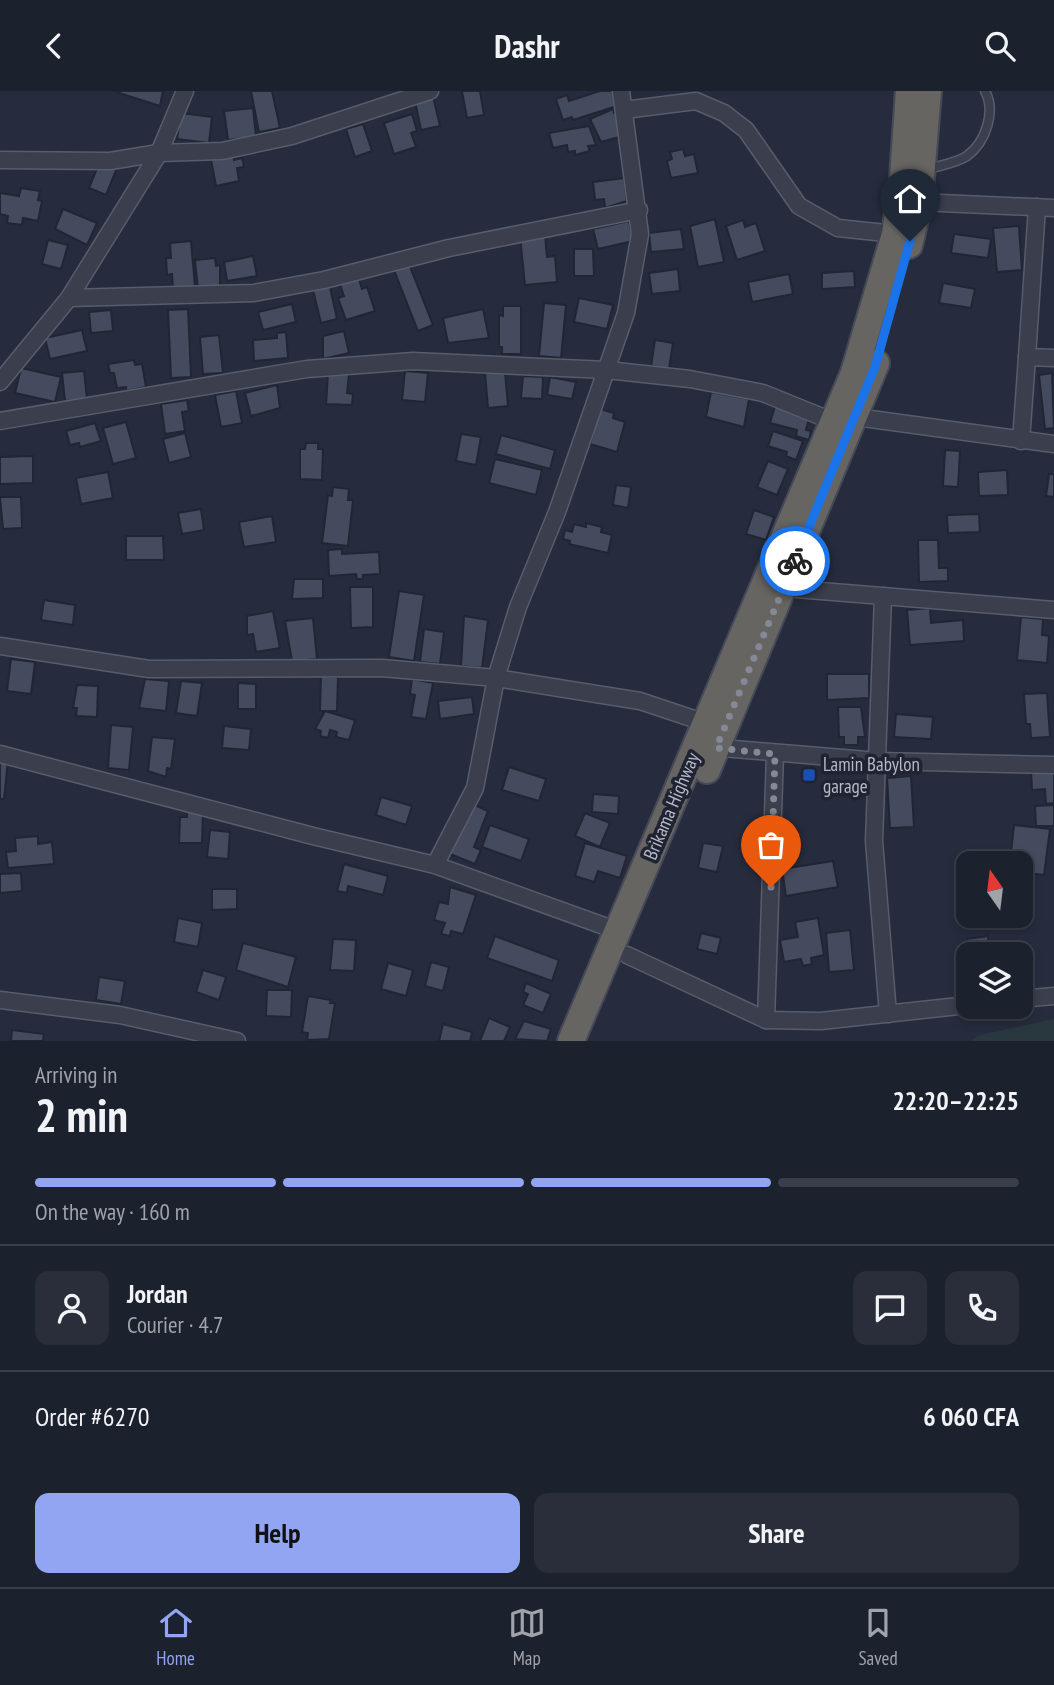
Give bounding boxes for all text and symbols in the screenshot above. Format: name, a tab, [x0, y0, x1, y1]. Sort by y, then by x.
text: Dashr	[494, 25, 560, 67]
icon: back	[35, 27, 73, 65]
icon: search	[981, 27, 1019, 65]
pin	[880, 169, 940, 241]
icon: home	[891, 180, 929, 218]
courier	[760, 526, 830, 596]
icon: bike	[776, 542, 814, 580]
street label: Brikama Highway	[638, 748, 705, 863]
place label: Lamin Babylon garage	[823, 752, 920, 798]
marker: Lamin Babylon garage	[801, 767, 817, 783]
pin	[741, 815, 801, 887]
icon: bag	[752, 826, 790, 864]
north arrow	[956, 851, 1032, 927]
map controls	[956, 851, 1033, 1019]
button: layers	[956, 942, 1033, 1019]
text: Arriving in	[35, 1060, 117, 1089]
text: 22:20–22:25	[892, 1084, 1019, 1117]
text: 2 min	[35, 1085, 128, 1145]
text: On the way · 160 m	[35, 1197, 190, 1226]
button: person	[35, 1271, 109, 1345]
button: chat	[853, 1271, 927, 1345]
button: phone	[945, 1271, 1019, 1345]
text: Jordan	[127, 1277, 188, 1310]
text: Courier · 4.7	[127, 1310, 223, 1339]
text: Order #6270	[35, 1400, 150, 1433]
text: 6 060 CFA	[923, 1400, 1019, 1433]
button: Help	[35, 1493, 520, 1573]
button: Share	[534, 1493, 1019, 1573]
tab: Home	[156, 1604, 195, 1670]
tab: Map	[508, 1604, 546, 1670]
tab: Saved	[858, 1604, 898, 1670]

